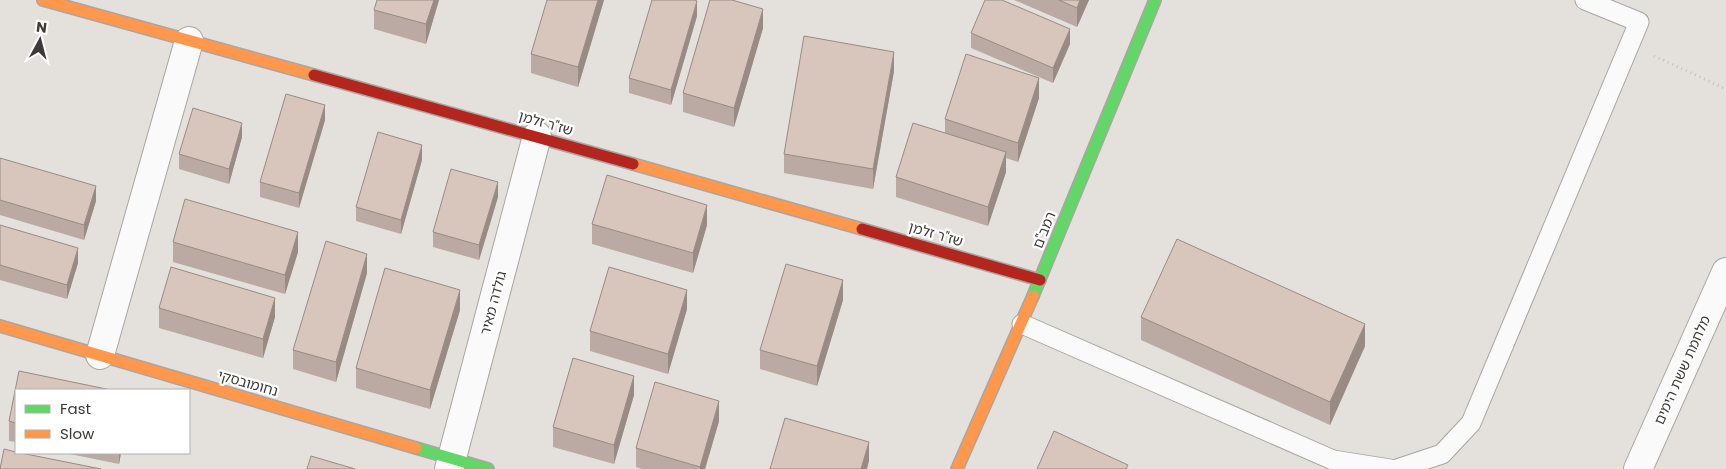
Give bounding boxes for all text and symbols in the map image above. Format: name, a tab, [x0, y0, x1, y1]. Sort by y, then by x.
north arrow	[15, 15, 65, 65]
text: N	[35, 17, 48, 38]
street label: שז"ר זלמן	[516, 106, 576, 140]
street label: רמב"ם	[1028, 209, 1060, 251]
street label: שז"ר זלמן	[906, 217, 966, 251]
street label: גולדה מאיר	[475, 269, 511, 337]
street label: מלחמת ששת הימים	[1649, 312, 1715, 428]
street label: נחומובסקי	[216, 365, 280, 401]
legend	[15, 389, 190, 454]
text: Fast	[60, 398, 91, 419]
text: Slow	[60, 423, 95, 444]

